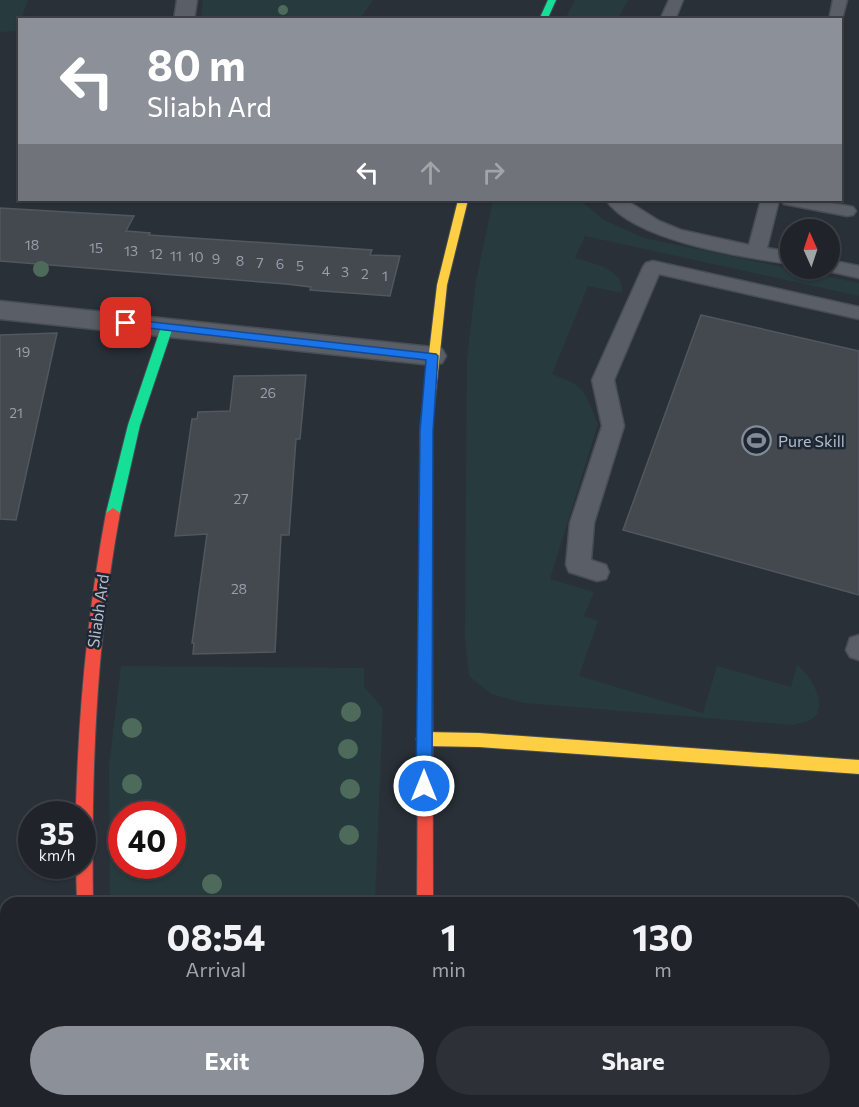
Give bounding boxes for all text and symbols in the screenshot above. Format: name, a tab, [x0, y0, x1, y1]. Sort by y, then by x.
text: 80 m	[147, 38, 246, 90]
icon: left	[48, 42, 126, 120]
text: Sliabh Ard	[147, 90, 272, 123]
icon: left	[351, 156, 384, 189]
icon: ahead	[414, 156, 447, 189]
icon: right	[477, 156, 510, 189]
north arrow	[780, 219, 840, 279]
map controls	[780, 219, 840, 279]
house number: 18	[25, 236, 39, 253]
house number: 15	[89, 239, 103, 256]
house number: 13	[124, 242, 138, 259]
house number: 12	[149, 245, 163, 262]
house number: 11	[170, 247, 182, 264]
house number: 10	[188, 248, 204, 265]
house number: 9	[212, 250, 220, 267]
house number: 8	[236, 252, 244, 269]
house number: 7	[256, 254, 264, 271]
house number: 6	[276, 255, 284, 272]
house number: 5	[296, 257, 304, 274]
house number: 4	[322, 262, 331, 279]
house number: 3	[341, 263, 349, 280]
house number: 2	[361, 265, 369, 282]
house number: 1	[382, 267, 388, 284]
pin	[100, 297, 151, 348]
icon: arrive	[109, 306, 142, 339]
house number: 19	[16, 343, 30, 360]
house number: 26	[260, 384, 276, 401]
house number: 21	[9, 404, 23, 421]
sports icon: Pure Skill	[741, 425, 773, 457]
place label: Pure Skill	[778, 431, 845, 450]
house number: 27	[233, 490, 249, 507]
street label: Sliabh Ard	[83, 573, 112, 649]
house number: 28	[231, 580, 247, 597]
position arrow	[392, 754, 456, 818]
speed limit sign: 40	[108, 801, 186, 879]
text: 35	[40, 814, 74, 851]
text: km/h	[39, 846, 75, 864]
text: 08:54	[166, 914, 265, 958]
text: 1	[441, 914, 457, 958]
text: 130	[632, 914, 694, 958]
text: Arrival	[186, 957, 246, 981]
text: min	[432, 957, 466, 981]
text: m	[654, 957, 672, 981]
button: Exit	[30, 1026, 424, 1095]
button: Share	[436, 1026, 830, 1095]

